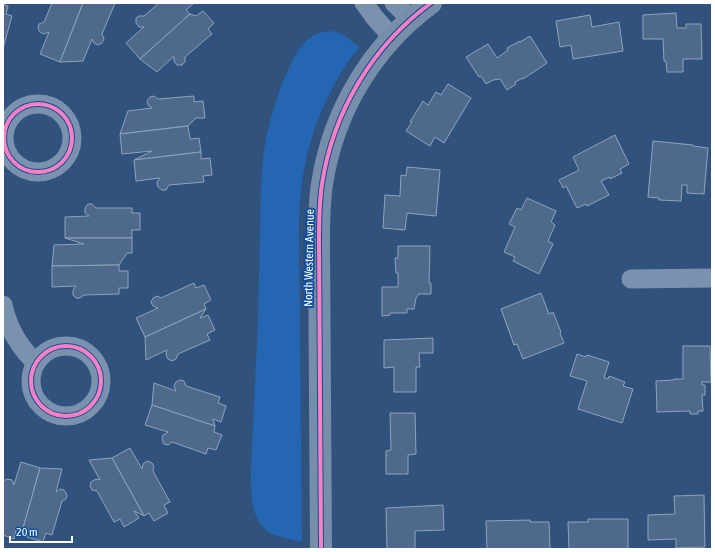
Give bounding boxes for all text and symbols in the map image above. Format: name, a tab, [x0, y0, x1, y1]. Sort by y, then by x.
street label: North Western Avenue	[301, 209, 317, 307]
scale bar	[10, 518, 72, 544]
text: 20 m	[16, 525, 38, 539]

